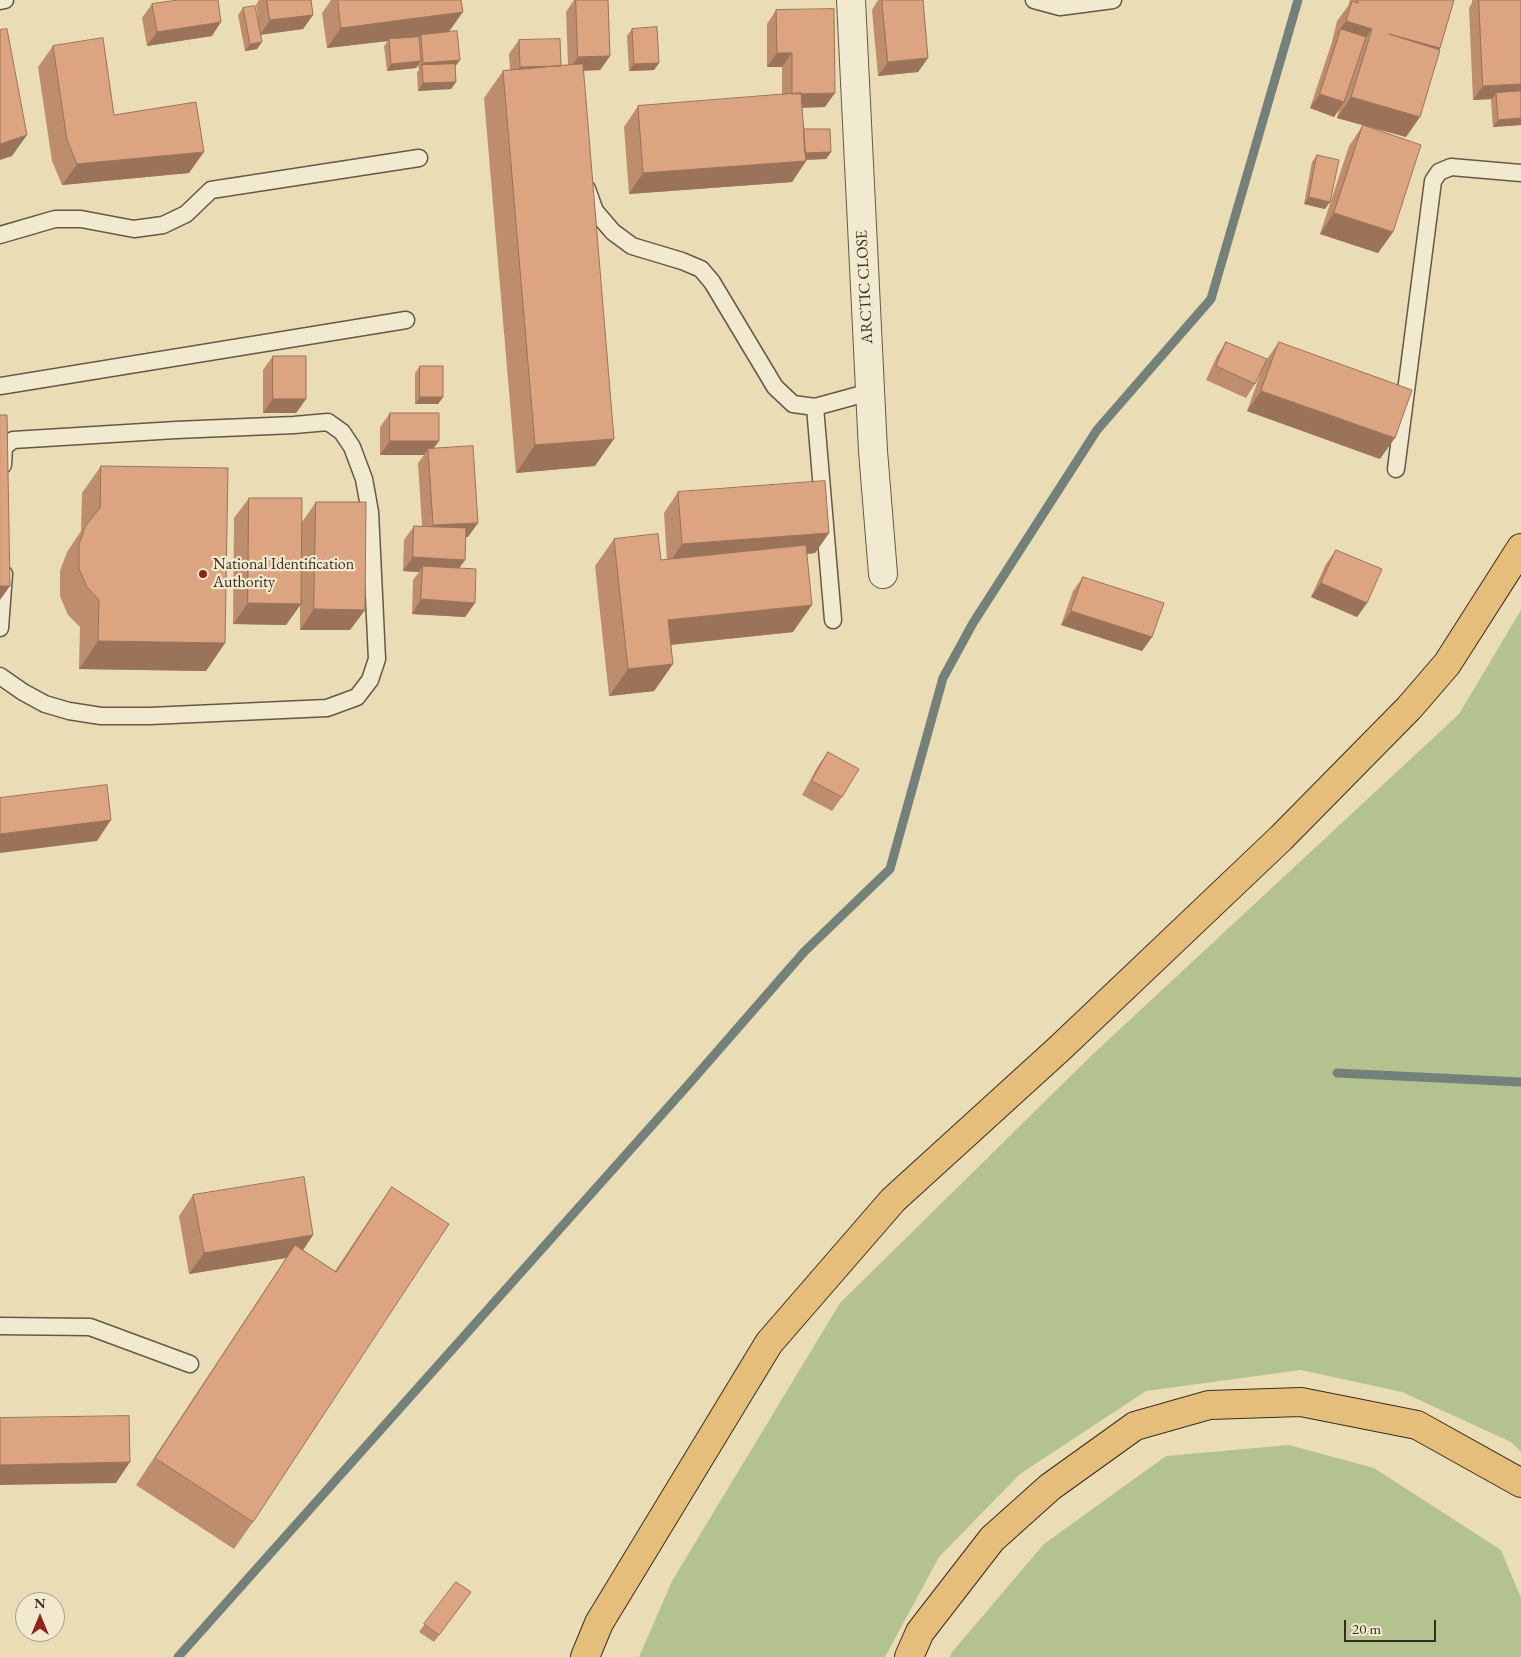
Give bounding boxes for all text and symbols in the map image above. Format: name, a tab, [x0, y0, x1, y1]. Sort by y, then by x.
street label: ARCTIC CLOSE	[852, 230, 878, 344]
place label: National Identification Authority	[213, 555, 354, 593]
marker: National Identification Authority	[197, 568, 209, 580]
north arrow	[15, 1592, 65, 1642]
text: N	[34, 1594, 46, 1612]
scale bar	[1346, 1610, 1438, 1642]
text: 20 m	[1352, 1619, 1381, 1638]

